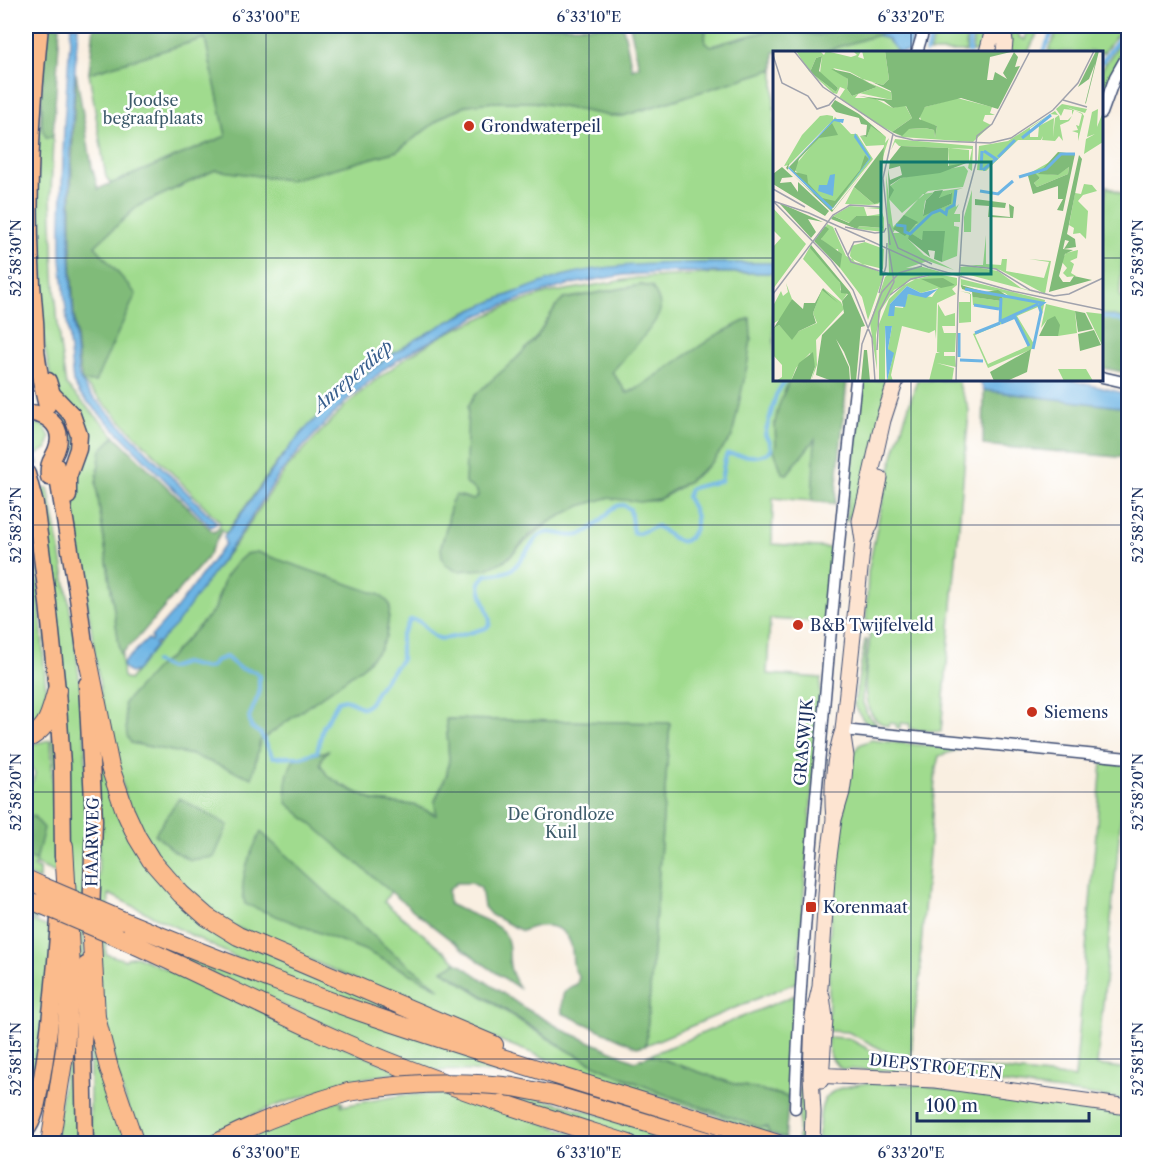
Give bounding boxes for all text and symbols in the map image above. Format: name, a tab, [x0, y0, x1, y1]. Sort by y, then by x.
text: 6°33'00"E	[232, 7, 300, 26]
text: 6°33'10"E	[557, 7, 621, 26]
text: 6°33'20"E	[877, 7, 945, 26]
inset map	[773, 51, 1103, 381]
park label: Joodse begraafplaats	[103, 90, 203, 128]
place label: Grondwaterpeil	[481, 116, 601, 136]
marker: Grondwaterpeil	[462, 119, 476, 133]
text: 52°58'30"N	[6, 219, 25, 297]
text: 52°58'30"N	[1128, 219, 1147, 297]
water label: Anreperdiep	[306, 335, 398, 419]
text: 52°58'25"N	[6, 487, 25, 563]
text: 52°58'25"N	[1128, 487, 1147, 563]
place label: B&B Twijfelveld	[810, 615, 934, 635]
marker: B&B Twijfelveld	[791, 618, 805, 632]
street label: GRASWIJK	[789, 697, 817, 787]
place label: Siemens	[1044, 702, 1108, 722]
marker: Siemens	[1025, 705, 1039, 719]
text: 52°58'20"N	[6, 753, 25, 831]
text: 52°58'20"N	[1128, 753, 1147, 831]
street label: HAARWEG	[81, 797, 103, 887]
park label: De Grondloze Kuil	[508, 804, 615, 842]
place label: Korenmaat	[823, 897, 908, 917]
marker: Korenmaat	[804, 900, 818, 914]
text: 52°58'15"N	[6, 1022, 25, 1096]
text: 52°58'15"N	[1128, 1022, 1147, 1096]
street label: DIEPSTROETEN	[868, 1049, 1004, 1083]
scale bar	[917, 1085, 1090, 1123]
text: 100 m	[926, 1095, 978, 1117]
text: 6°33'00"E	[232, 1143, 300, 1162]
text: 6°33'10"E	[557, 1143, 621, 1162]
text: 6°33'20"E	[877, 1143, 945, 1162]

